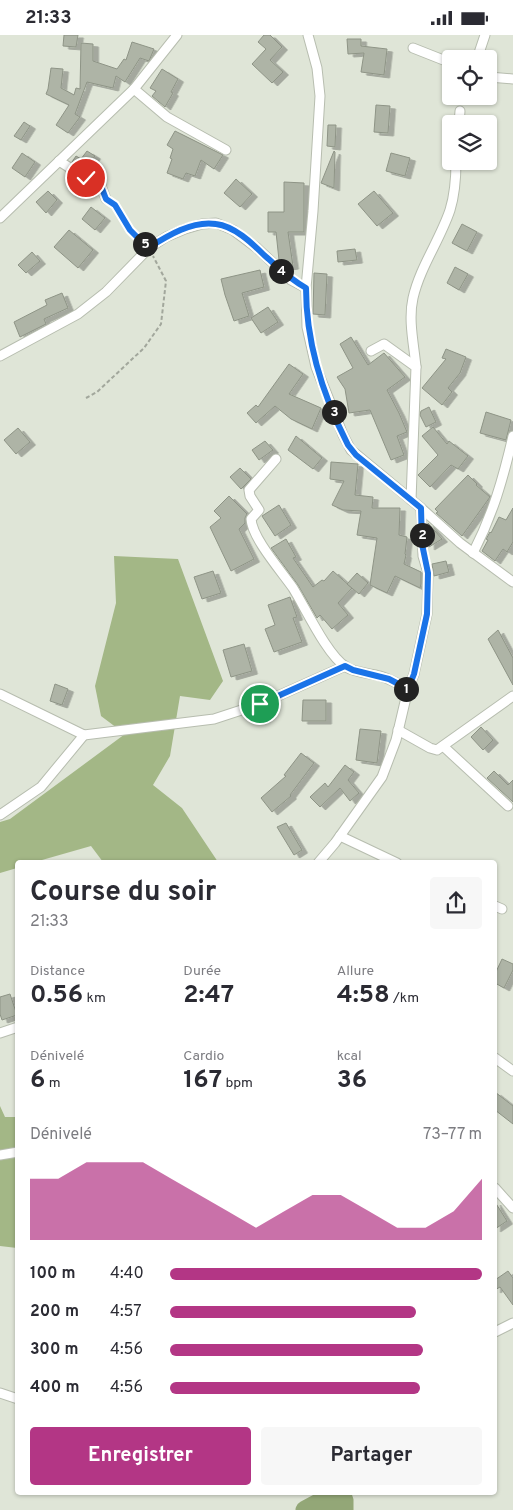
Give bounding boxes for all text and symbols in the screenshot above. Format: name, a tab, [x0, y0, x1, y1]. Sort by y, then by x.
text: 21:33	[25, 6, 72, 30]
map controls	[442, 50, 497, 170]
button: locate	[442, 50, 497, 105]
button: layers	[442, 115, 497, 170]
pin	[65, 157, 107, 199]
icon: check	[72, 164, 100, 192]
pin: 5	[132, 231, 158, 257]
text: 5	[141, 236, 150, 253]
pin: 4	[268, 259, 294, 283]
text: 4	[277, 263, 286, 280]
pin: 3	[322, 399, 346, 425]
text: 3	[330, 404, 339, 421]
pin: 2	[410, 523, 434, 547]
text: 2	[418, 527, 427, 544]
pin: 1	[394, 677, 418, 701]
text: 1	[404, 681, 409, 698]
pin	[239, 683, 281, 725]
icon: arrive	[246, 690, 274, 718]
text: Course du soir	[30, 875, 216, 911]
button: share	[430, 877, 482, 929]
text: 21:33	[30, 912, 69, 932]
text: Distance	[30, 963, 85, 980]
text: Durée	[183, 963, 221, 980]
text: Allure	[337, 963, 374, 980]
text: 0.56	[30, 980, 83, 1012]
text: 2:47	[183, 980, 234, 1012]
text: 4:58	[337, 980, 390, 1012]
text: km	[83, 990, 106, 1007]
text: /km	[390, 990, 419, 1007]
text: Dénivelé	[30, 1048, 84, 1065]
text: Cardio	[183, 1048, 224, 1065]
text: kcal	[337, 1048, 362, 1065]
text: 6	[30, 1065, 45, 1097]
text: 167	[183, 1065, 222, 1097]
text: 36	[337, 1065, 367, 1097]
text: m	[45, 1075, 61, 1092]
text: bpm	[222, 1075, 253, 1092]
text: Dénivelé	[30, 1125, 92, 1145]
text: 73–77 m	[423, 1125, 482, 1145]
text: 100 m	[30, 1264, 76, 1284]
text: 4:40	[110, 1264, 144, 1284]
text: 200 m	[30, 1302, 79, 1322]
text: 4:57	[110, 1302, 142, 1322]
text: 300 m	[30, 1340, 78, 1360]
text: 4:56	[110, 1340, 143, 1360]
text: 400 m	[30, 1378, 79, 1398]
text: 4:56	[110, 1378, 143, 1398]
button: Enregistrer	[30, 1427, 251, 1485]
button: Partager	[261, 1427, 482, 1485]

